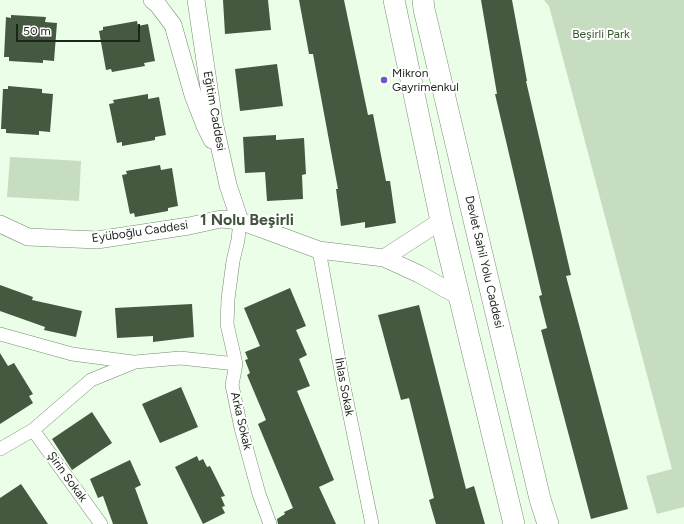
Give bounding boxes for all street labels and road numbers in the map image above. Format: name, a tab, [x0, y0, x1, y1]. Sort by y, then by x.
street label: Eğitim Caddesi	[200, 70, 228, 152]
street label: Devlet Sahil Yolu Caddesi	[462, 194, 506, 330]
street label: Eyüboğlu Caddesi	[91, 218, 189, 246]
street label: İhlas Sokak	[331, 357, 357, 417]
street label: Arka Sokak	[227, 391, 255, 451]
street label: Şirin Sokak	[44, 449, 90, 505]

